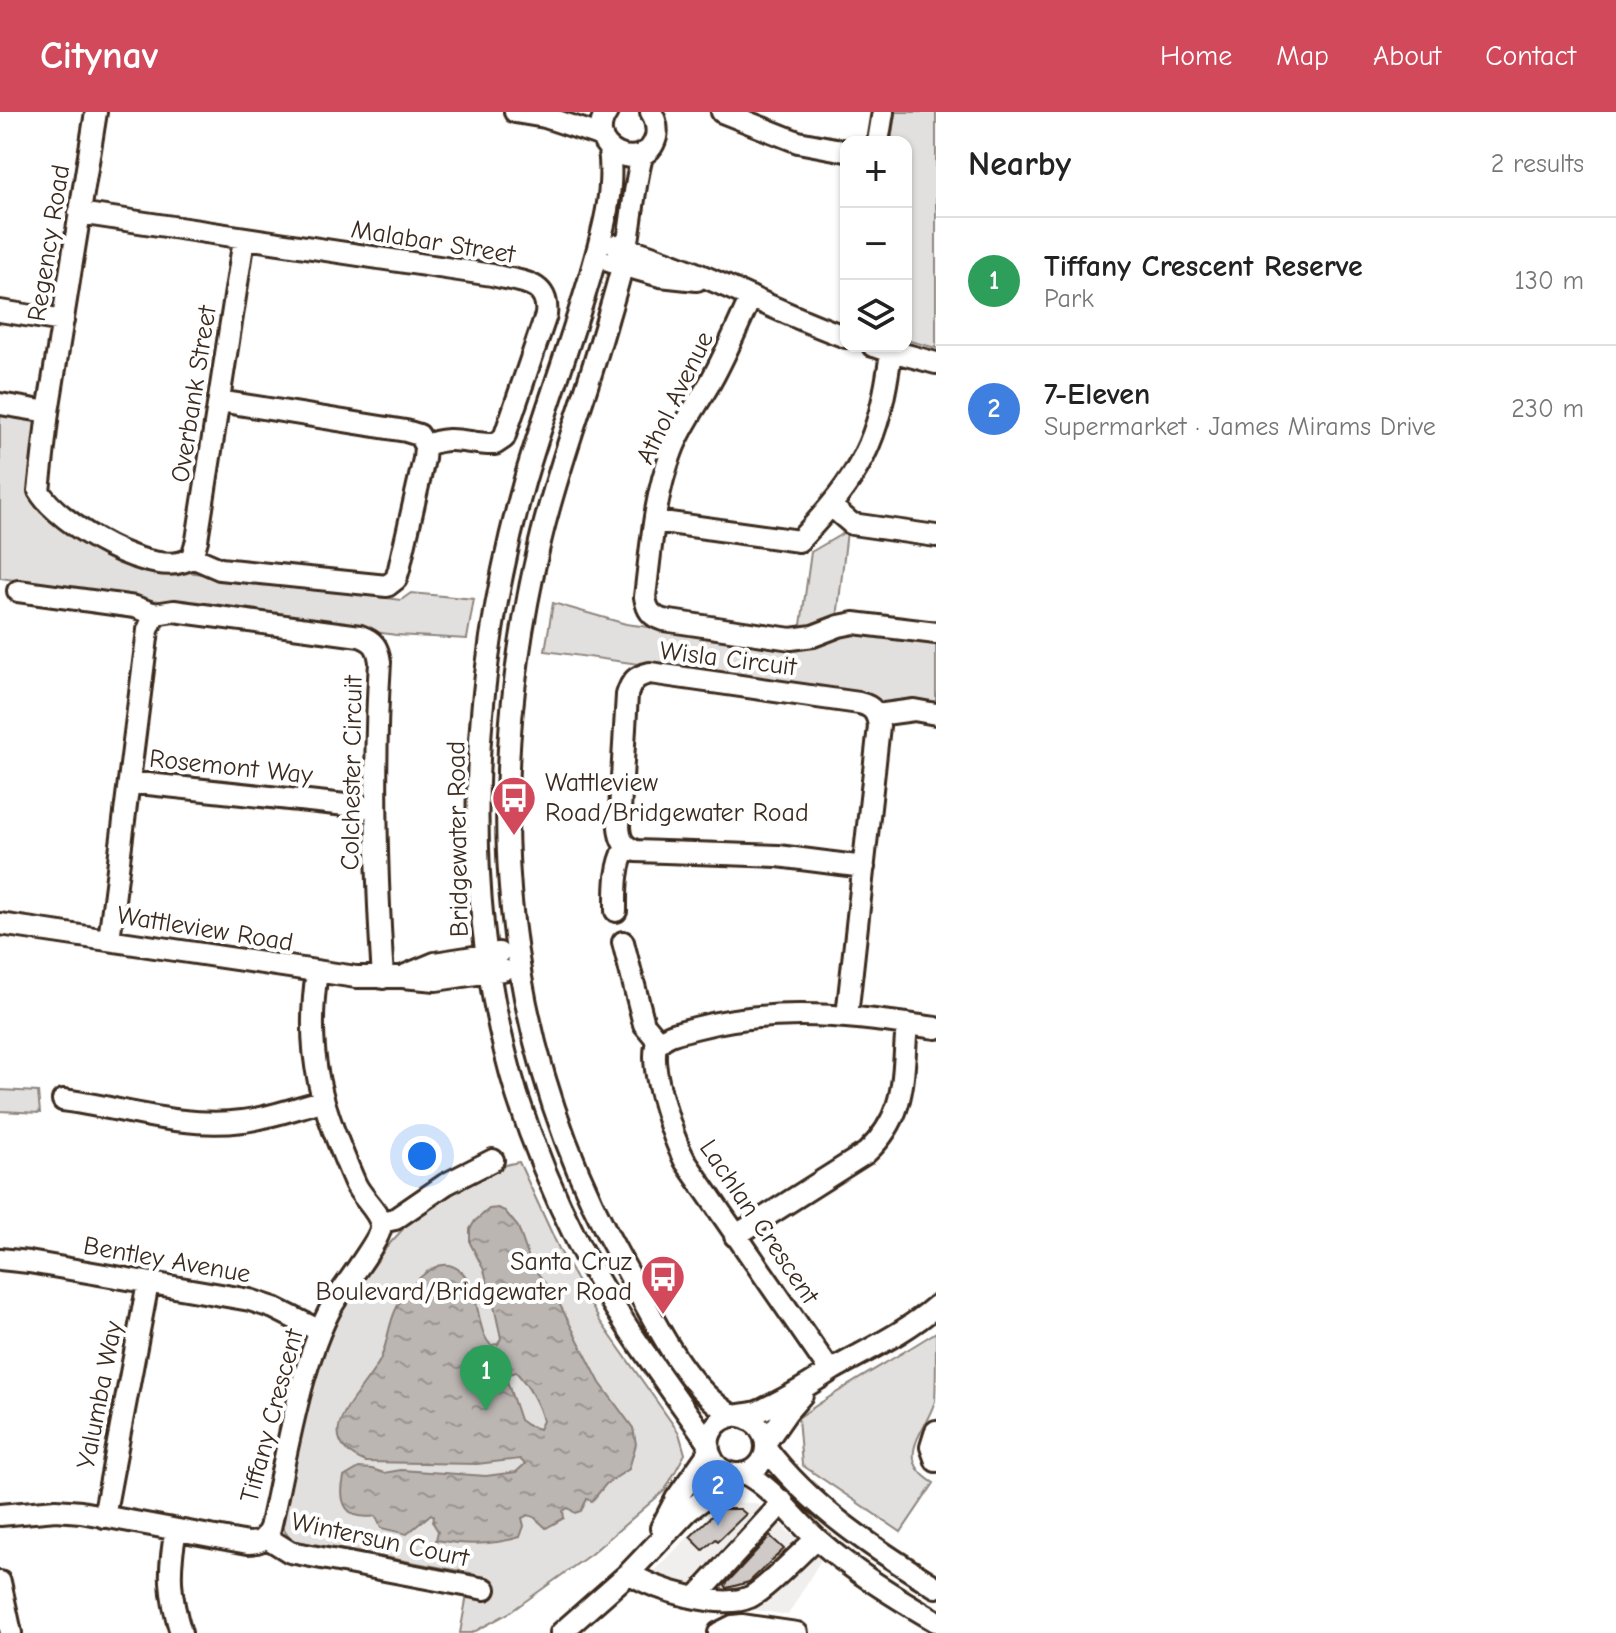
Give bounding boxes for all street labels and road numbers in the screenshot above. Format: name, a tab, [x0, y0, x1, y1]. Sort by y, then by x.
street label: Regency Road	[22, 162, 76, 324]
street label: Malabar Street	[349, 214, 519, 270]
street label: Overbank Street	[165, 302, 223, 484]
street label: Athol Avenue	[630, 327, 720, 469]
street label: Wisla Circuit	[658, 636, 800, 682]
street label: Colchester Circuit	[335, 674, 369, 871]
street label: Bridgewater Road	[441, 741, 475, 937]
street label: Rosemont Way	[148, 744, 315, 791]
street label: Wattleview Road	[115, 900, 295, 958]
street label: Lachlan Crescent	[693, 1134, 826, 1311]
street label: Bentley Avenue	[81, 1231, 253, 1289]
street label: Yalumba Way	[71, 1318, 129, 1471]
street label: Tiffany Crescent	[234, 1324, 310, 1506]
street label: Wintersun Court	[288, 1507, 473, 1574]

